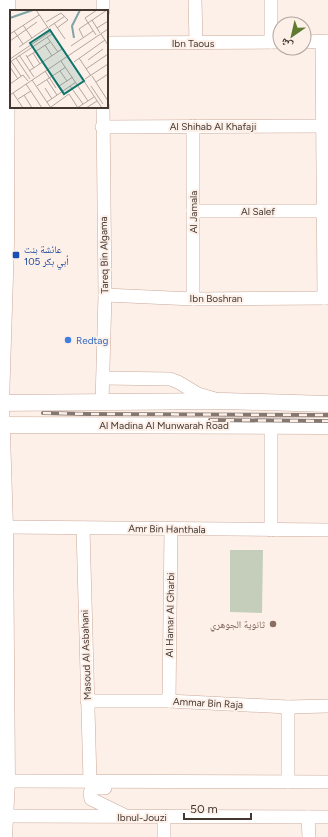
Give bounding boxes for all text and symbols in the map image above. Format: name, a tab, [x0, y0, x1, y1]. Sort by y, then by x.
inset map	[10, 10, 108, 108]
north arrow	[272, 16, 312, 56]
text: ش	[278, 34, 296, 53]
street label: Ibn Taous	[172, 37, 215, 50]
street label: Al Shihab Al Khafaji	[170, 120, 256, 133]
street label: Al Jamala	[187, 191, 200, 233]
street label: Al Salef	[241, 205, 275, 218]
street label: Tareq Bin Algama	[97, 216, 111, 294]
place label: عائشة بنت أبي بكر 105	[24, 243, 69, 269]
marker: عائشة بنت أبي بكر 105	[11, 250, 21, 260]
street label: Ibn Boshran	[190, 292, 243, 305]
place label: Redtag	[76, 334, 108, 347]
marker: Redtag	[63, 335, 73, 345]
street label: Al Madina Al Munwarah Road	[99, 419, 229, 432]
street label: Amr Bin Hanthala	[128, 522, 206, 536]
street label: Al Hamar Al Gharbi	[163, 572, 177, 658]
street label: Masoud Al Asbahani	[78, 610, 94, 700]
place label: ثانوية الجوهري	[210, 618, 265, 632]
marker: ثانوية الجوهري	[268, 619, 278, 629]
street label: Ammar Bin Raja	[173, 695, 243, 711]
scale bar	[184, 795, 251, 821]
text: 50 m	[190, 802, 218, 816]
street label: Ibnul-Jouzi	[117, 811, 167, 824]

